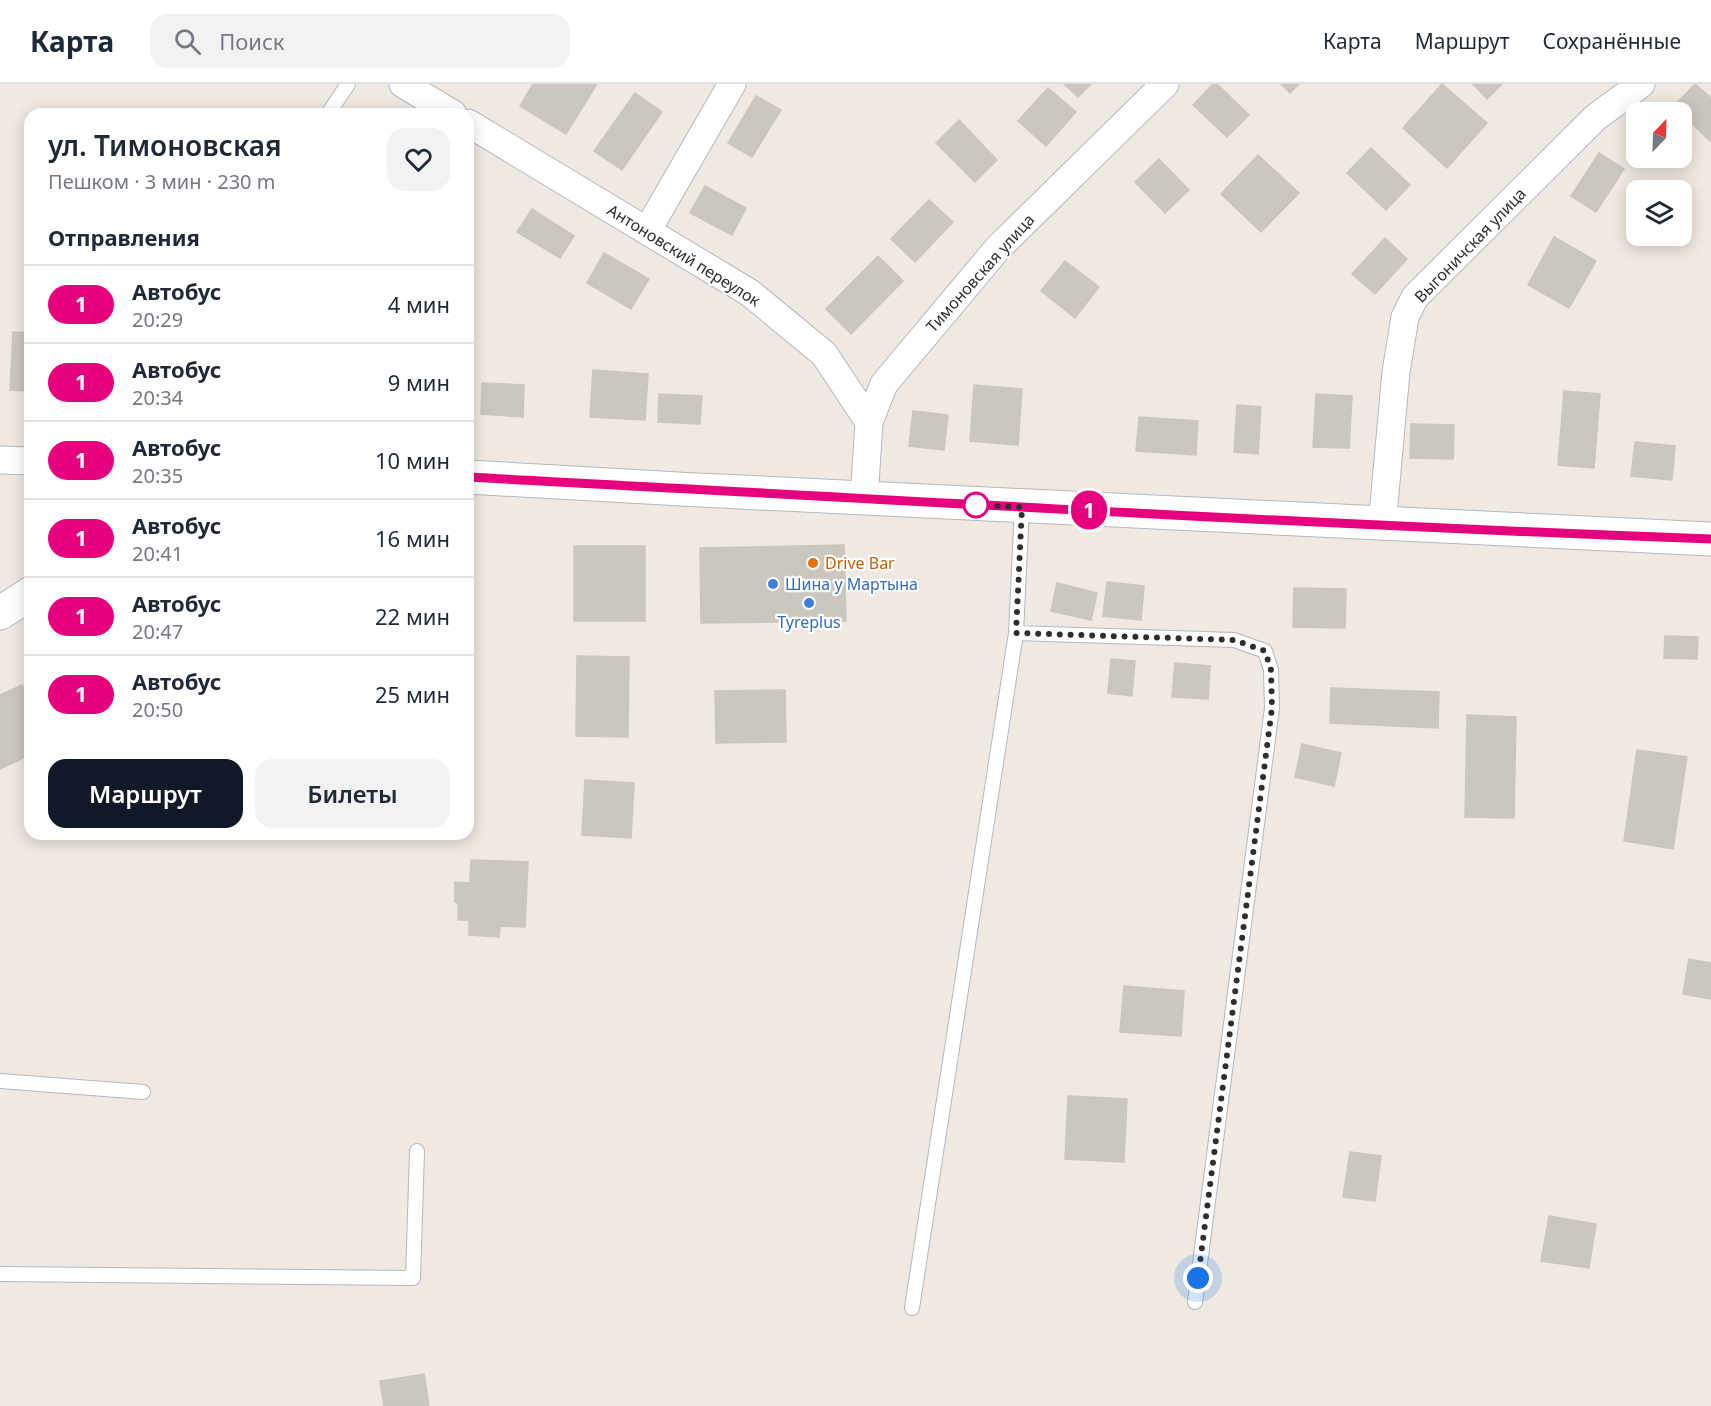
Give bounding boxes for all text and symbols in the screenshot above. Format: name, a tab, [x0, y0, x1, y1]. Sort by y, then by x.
search box	[150, 14, 570, 68]
text: Карта	[30, 22, 114, 60]
icon: search	[171, 25, 204, 58]
text: Поиск	[219, 26, 285, 56]
text: Карта	[1323, 27, 1382, 55]
text: Маршрут	[1415, 27, 1510, 55]
text: Сохранённые	[1543, 27, 1681, 55]
north arrow	[1626, 102, 1692, 168]
map controls	[1626, 102, 1692, 246]
text: ул. Тимоновская	[48, 126, 282, 164]
button: heart	[387, 128, 450, 191]
text: Пешком · 3 мин · 230 m	[48, 168, 275, 195]
button: layers	[1626, 180, 1692, 246]
street label: Выгоничская улица	[1409, 183, 1531, 307]
street label: Антоновский переулок	[603, 199, 765, 311]
street label: Тимоновская улица	[921, 209, 1039, 337]
text: Отправления	[48, 222, 200, 252]
text: Автобус	[132, 276, 221, 306]
text: 4 мин	[388, 289, 450, 319]
text: 1	[75, 290, 87, 318]
text: 20:29	[132, 306, 183, 333]
text: Автобус	[132, 354, 221, 384]
text: 9 мин	[388, 367, 450, 397]
text: 1	[75, 368, 87, 396]
text: 20:34	[132, 384, 183, 411]
text: Автобус	[132, 432, 221, 462]
text: 10 мин	[375, 445, 450, 475]
text: 1	[75, 446, 87, 474]
text: 20:35	[132, 462, 183, 489]
line badge: 1	[1070, 490, 1108, 530]
unlabelled marker	[963, 492, 989, 518]
text: 1	[1083, 496, 1095, 524]
text: Автобус	[132, 510, 221, 540]
text: 16 мин	[375, 523, 450, 553]
text: 1	[75, 524, 87, 552]
text: 20:41	[132, 540, 183, 567]
place label: Drive Bar	[825, 552, 895, 574]
marker: Drive Bar	[806, 556, 820, 570]
place label: Шина у Мартына	[785, 573, 918, 595]
marker: Шина у Мартына	[766, 577, 780, 591]
text: Автобус	[132, 588, 221, 618]
marker: Tyreplus	[802, 596, 816, 610]
text: 22 мин	[375, 601, 450, 631]
text: 1	[75, 602, 87, 630]
place label: Tyreplus	[777, 611, 841, 633]
text: 20:47	[132, 618, 183, 645]
text: Автобус	[132, 666, 221, 696]
text: 25 мин	[375, 679, 450, 709]
text: 1	[75, 680, 87, 708]
text: 20:50	[132, 696, 183, 723]
button: Маршрут	[48, 759, 243, 828]
button: Билеты	[255, 759, 450, 828]
your location	[1183, 1263, 1213, 1293]

